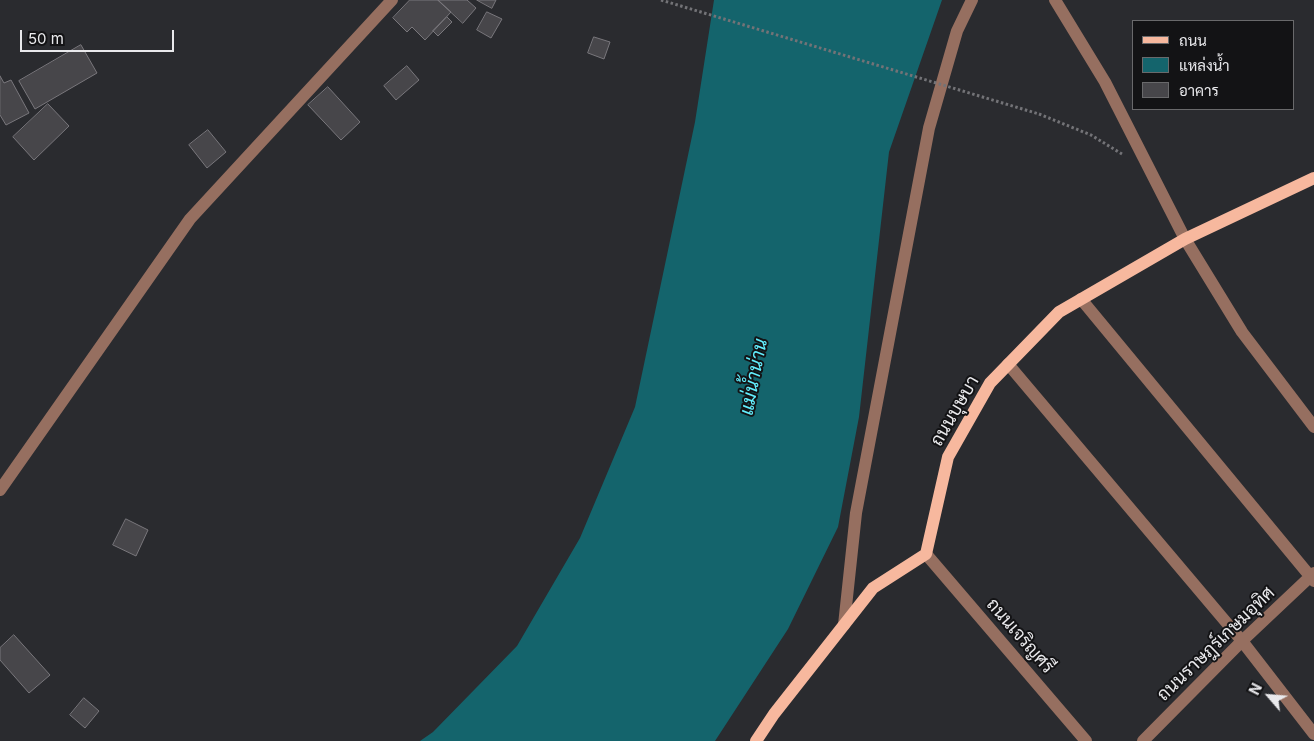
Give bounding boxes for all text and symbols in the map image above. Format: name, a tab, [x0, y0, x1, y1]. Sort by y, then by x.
scale bar	[22, 20, 176, 52]
legend	[1132, 20, 1294, 110]
text: 50 m	[28, 29, 64, 48]
text: ถนน	[1179, 31, 1207, 50]
text: แหล่งน้ำ	[1179, 56, 1230, 75]
text: อาคาร	[1179, 81, 1219, 100]
water label: แม่น้ำน่าน	[735, 337, 773, 417]
street label: ถนนบุษบา	[926, 372, 984, 450]
street label: ถนนราษฎร์เกษมอุทิศ	[1153, 582, 1279, 706]
street label: ถนนเจริญศรี	[982, 594, 1058, 678]
north arrow	[1244, 671, 1294, 721]
text: N	[1245, 680, 1265, 698]

